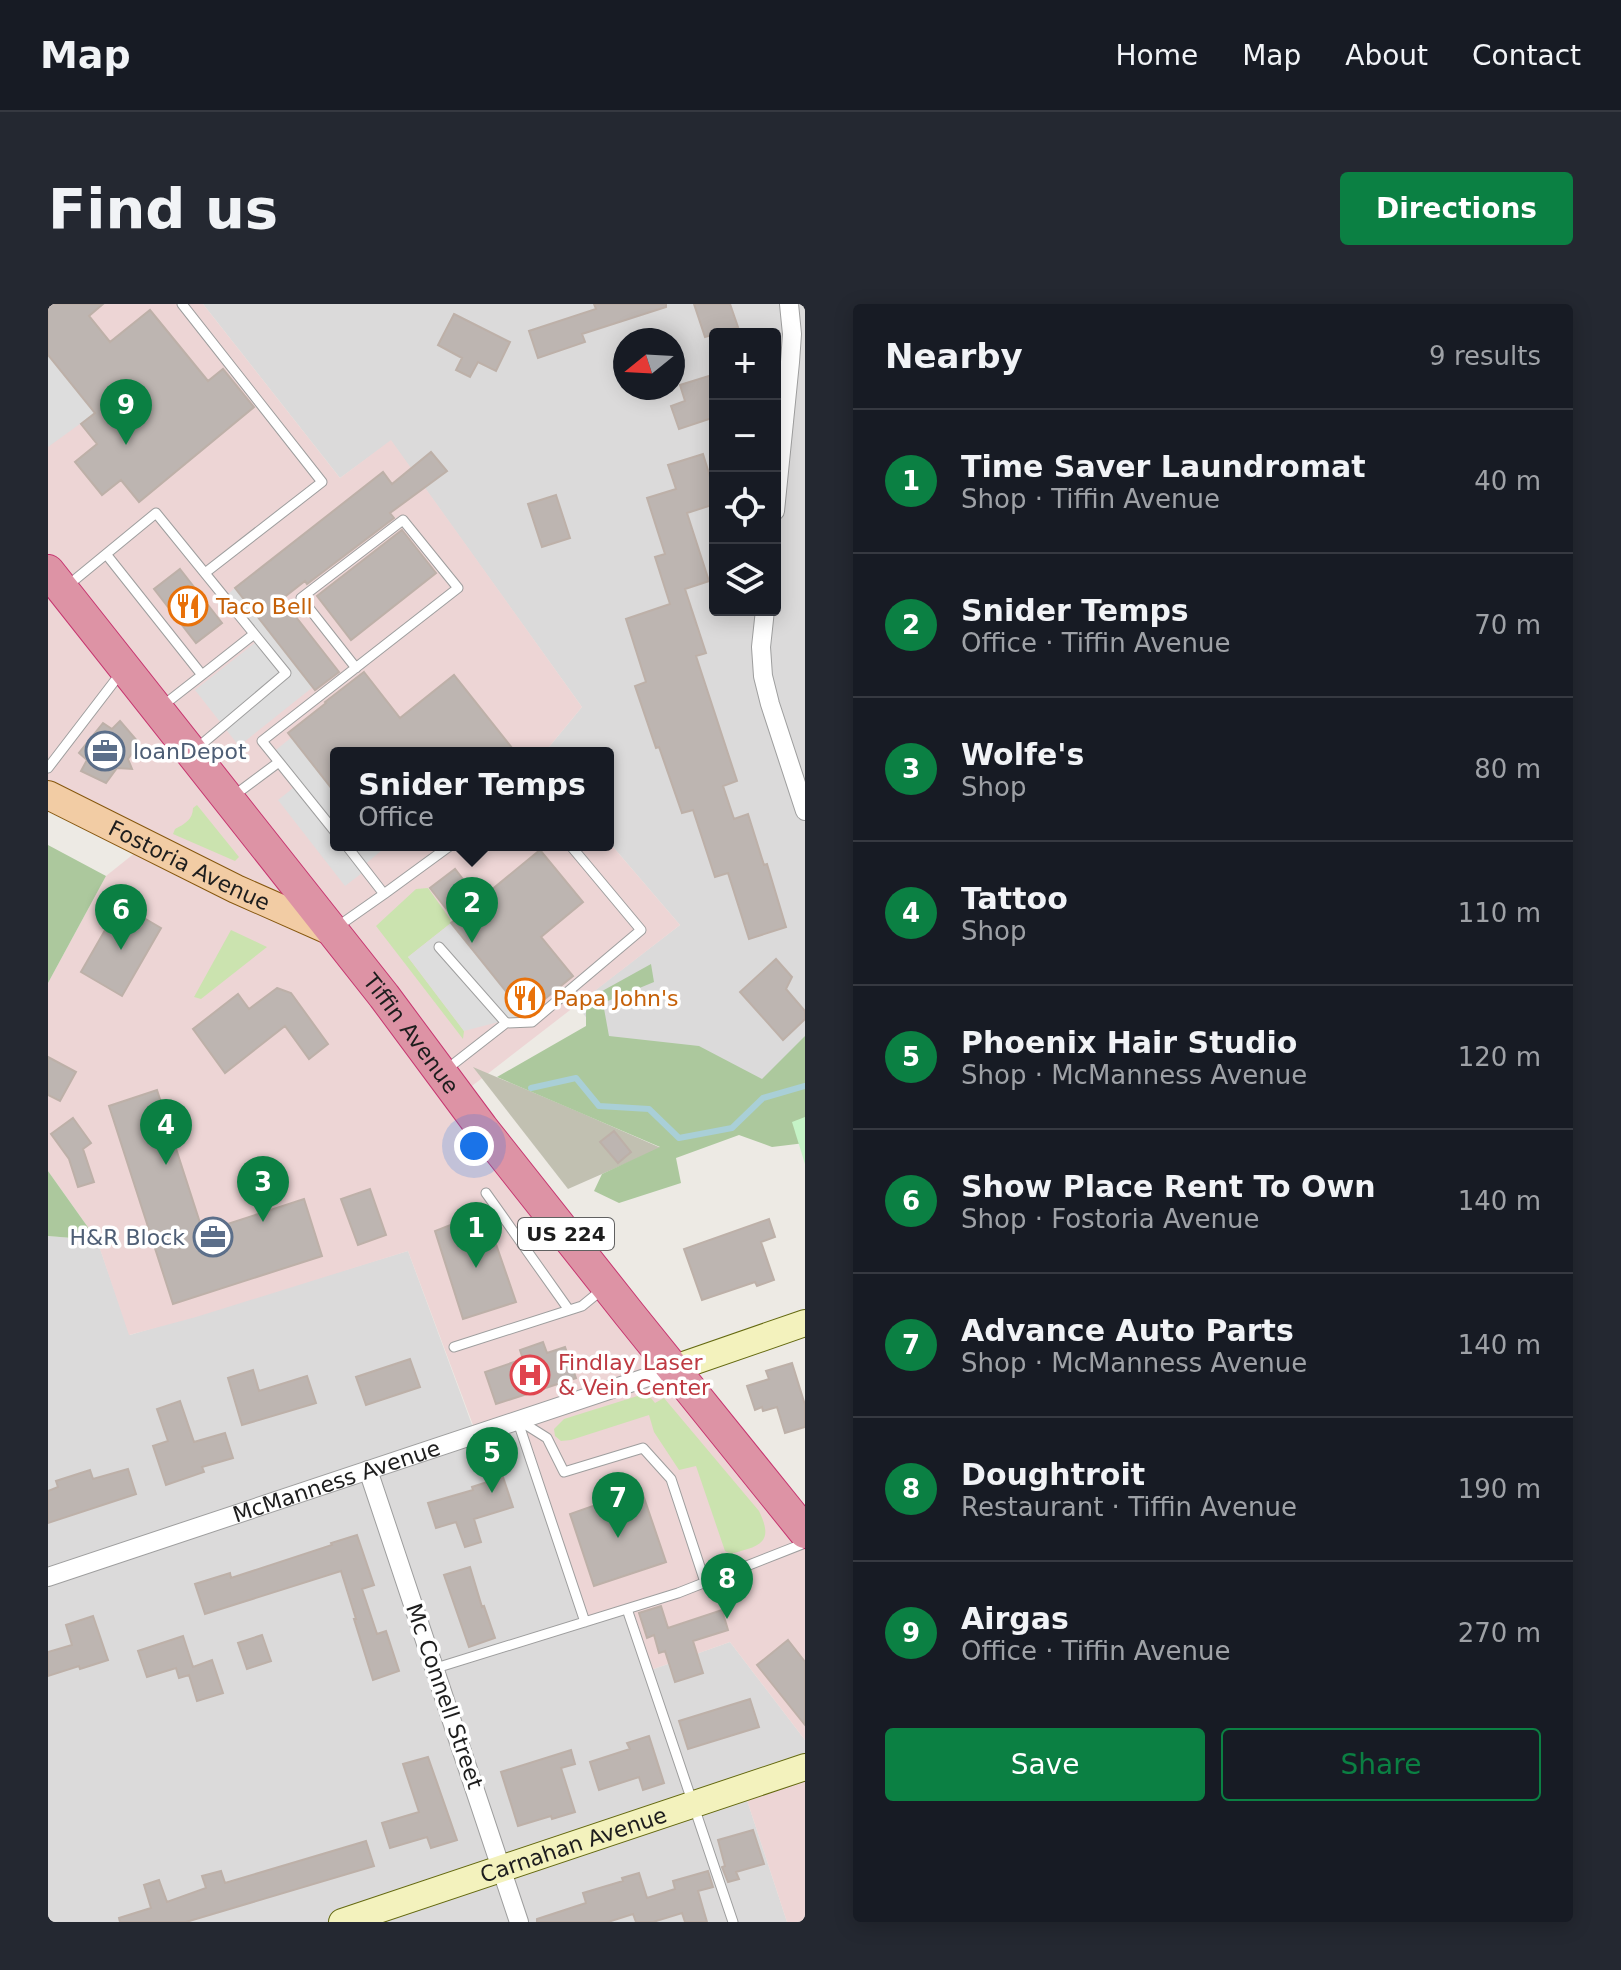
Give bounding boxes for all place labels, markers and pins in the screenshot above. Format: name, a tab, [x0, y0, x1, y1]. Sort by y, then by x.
pin: 9	[100, 379, 152, 445]
restaurant icon: Taco Bell	[167, 585, 209, 627]
place label: Taco Bell	[215, 594, 313, 619]
office icon: loanDepot	[84, 730, 126, 772]
place label: loanDepot	[133, 739, 247, 764]
pin: 2	[446, 877, 498, 943]
pin: 6	[95, 884, 147, 950]
restaurant icon: Papa John's	[504, 977, 546, 1019]
place label: Papa John's	[553, 986, 679, 1011]
pin: 4	[140, 1099, 192, 1165]
pin: 3	[237, 1156, 289, 1222]
pin: 1	[450, 1202, 502, 1268]
office icon: H&R Block	[192, 1216, 234, 1258]
place label: H&R Block	[70, 1225, 185, 1250]
place label: Findlay Laser & Vein Center	[558, 1350, 711, 1400]
hospital icon: Findlay Laser & Vein Center	[509, 1354, 551, 1396]
pin: 5	[466, 1427, 518, 1493]
pin: 7	[592, 1472, 644, 1538]
pin: 8	[701, 1553, 753, 1619]

